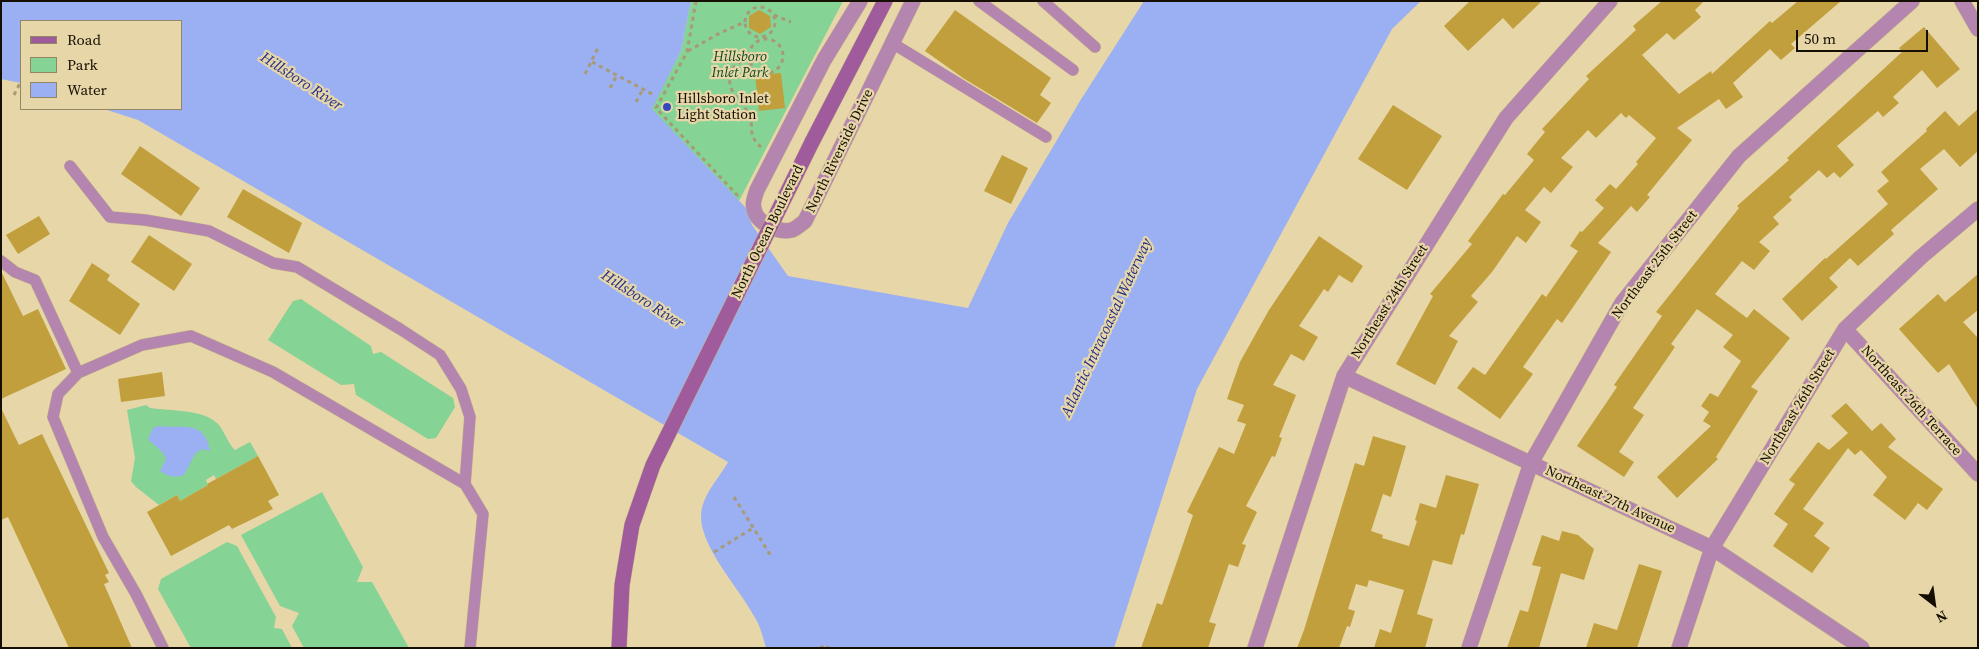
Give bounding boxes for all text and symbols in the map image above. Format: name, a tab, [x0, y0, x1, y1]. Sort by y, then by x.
legend	[20, 20, 182, 110]
scale bar	[1799, 20, 1932, 52]
text: 50 m	[1804, 28, 1836, 49]
text: Road	[67, 29, 101, 50]
water label: Hillsboro River	[257, 49, 345, 115]
park label: Hillsboro Inlet Park	[712, 49, 768, 82]
text: Park	[67, 54, 98, 75]
text: Water	[67, 79, 107, 100]
street label: North Riverside Drive	[803, 86, 877, 216]
place label: Hillsboro Inlet Light Station	[677, 91, 769, 124]
marker: Hillsboro Inlet Light Station	[661, 101, 673, 113]
street label: North Ocean Boulevard	[728, 163, 808, 301]
street label: Northeast 25th Street	[1609, 207, 1701, 323]
water label: Atlantic Intracoastal Waterway	[1058, 236, 1156, 420]
street label: Northeast 24th Street	[1348, 242, 1432, 362]
water label: Hillsboro River	[598, 267, 686, 333]
street label: Northeast 26th Terrace	[1857, 342, 1965, 460]
street label: Northeast 26th Street	[1757, 346, 1839, 468]
street label: Northeast 27th Avenue	[1542, 463, 1678, 537]
north arrow	[1909, 579, 1959, 629]
text: N	[1932, 606, 1951, 628]

